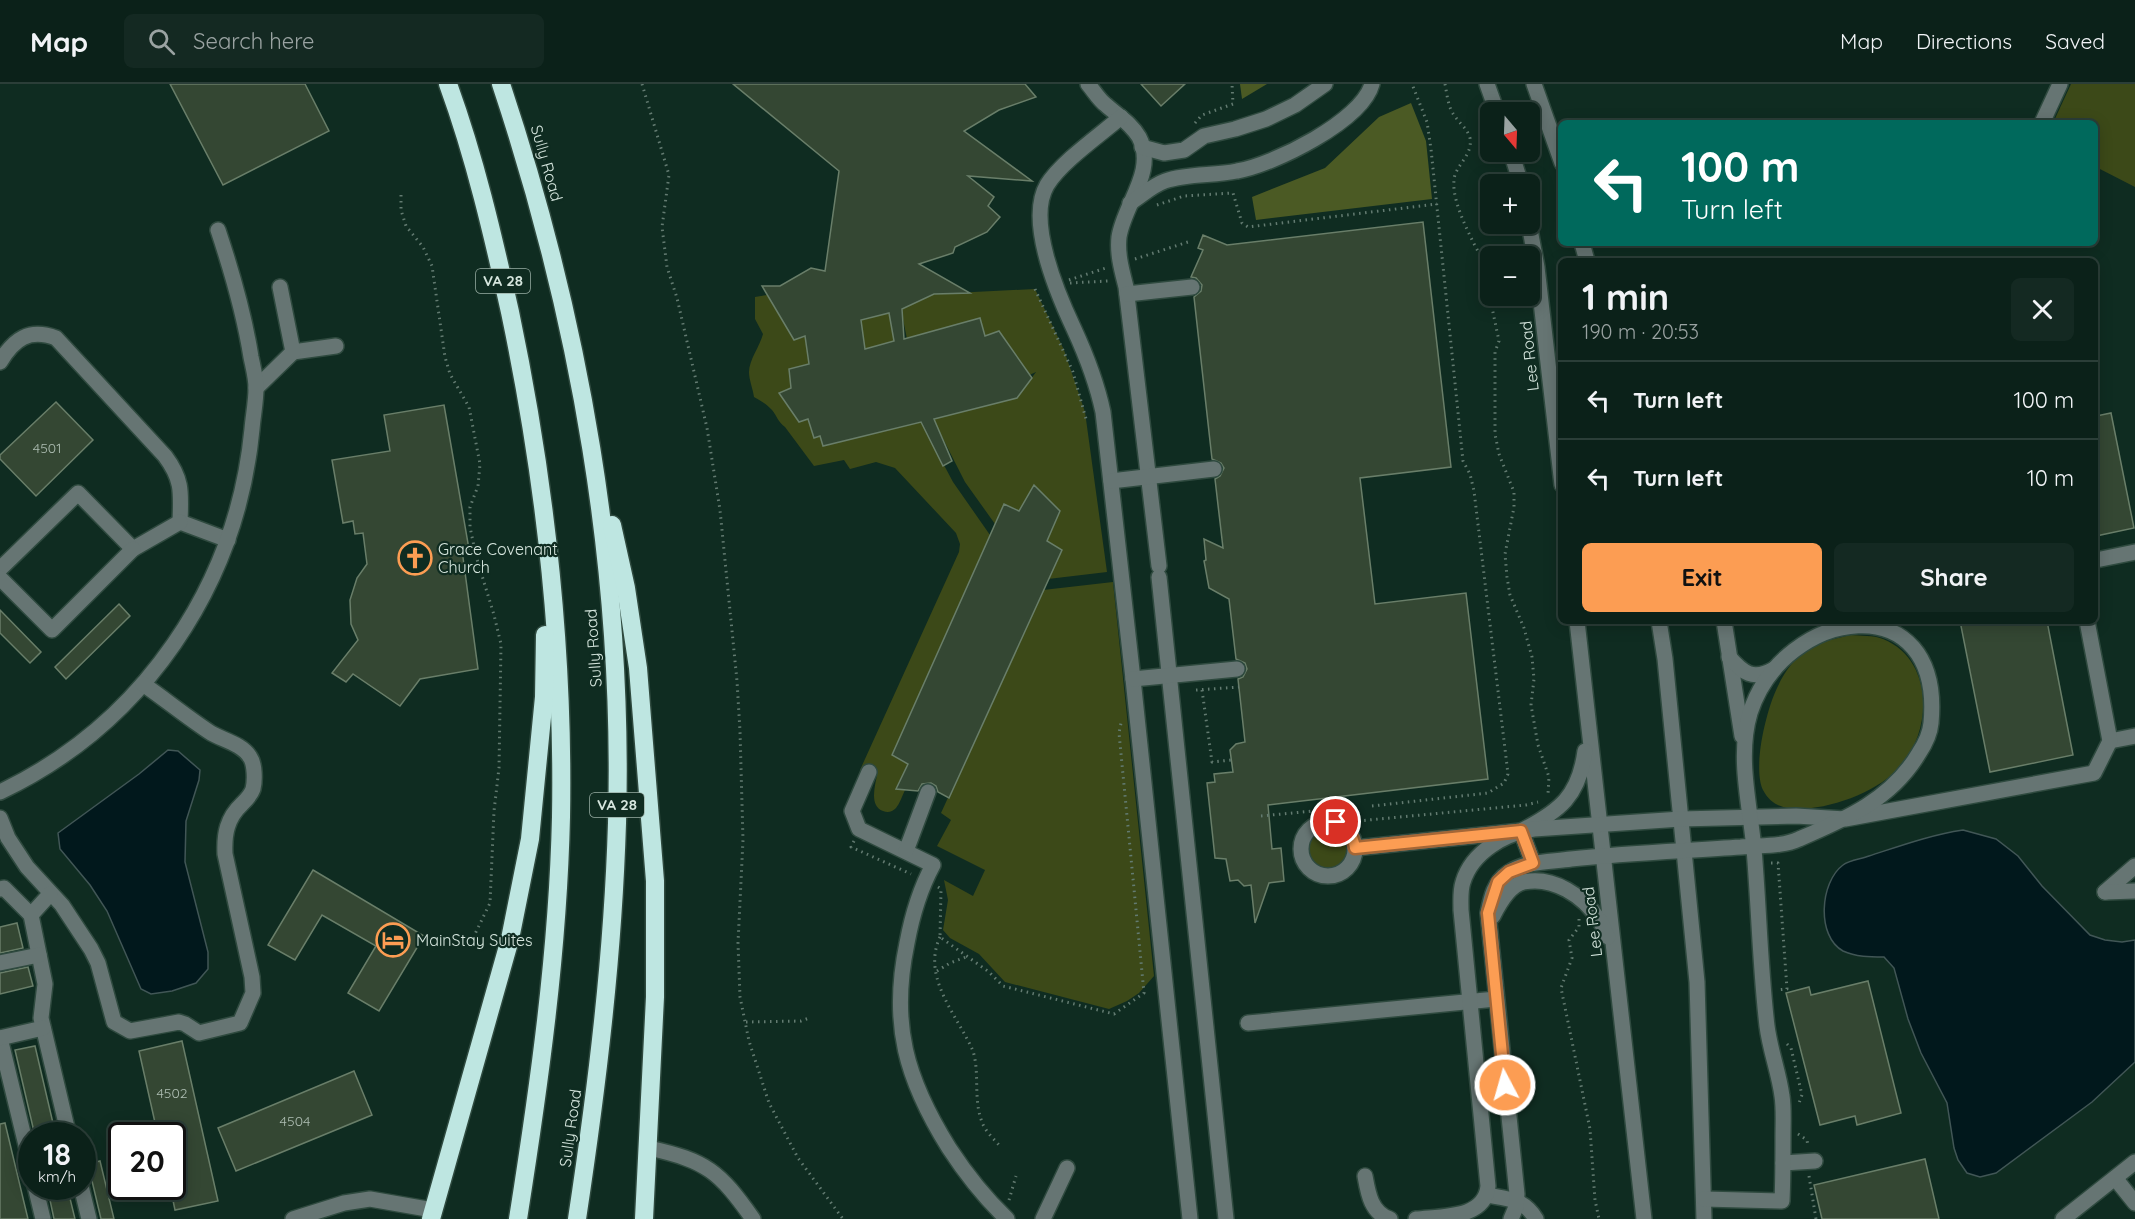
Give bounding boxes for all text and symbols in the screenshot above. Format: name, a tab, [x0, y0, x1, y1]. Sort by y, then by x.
search box	[124, 14, 544, 68]
text: Map	[30, 24, 88, 59]
icon: search	[145, 25, 178, 58]
text: Search here	[193, 27, 315, 55]
text: Map	[1840, 28, 1883, 54]
text: Directions	[1916, 28, 2012, 54]
text: Saved	[2045, 28, 2105, 54]
north arrow	[1480, 102, 1540, 162]
map controls	[1480, 102, 1540, 306]
street label: Sully Road	[527, 123, 567, 203]
text: 100 m	[1681, 140, 1799, 193]
icon: left	[1582, 144, 1660, 222]
button: +	[1480, 174, 1540, 234]
text: Turn left	[1681, 192, 1783, 226]
button: −	[1480, 246, 1540, 306]
road number: VA 28	[476, 269, 530, 293]
text: 1 min	[1582, 274, 1669, 319]
button: close	[2011, 278, 2074, 341]
text: 190 m · 20:53	[1582, 319, 1699, 344]
street label: Lee Road	[1515, 320, 1543, 392]
icon: left	[1582, 384, 1615, 417]
text: Turn left	[1633, 386, 1723, 414]
text: 100 m	[2014, 386, 2074, 414]
house number: 4501	[33, 439, 61, 457]
icon: left	[1582, 462, 1615, 495]
text: Turn left	[1633, 464, 1723, 492]
text: 10 m	[2027, 464, 2074, 492]
place label: Grace Covenant Church	[438, 539, 558, 577]
church icon: Grace Covenant Church	[397, 540, 433, 576]
button: Exit	[1582, 543, 1822, 612]
button: Share	[1834, 543, 2074, 612]
street label: Sully Road	[580, 608, 606, 688]
road number: VA 28	[590, 793, 644, 817]
pin	[1310, 796, 1361, 847]
icon: arrive	[1319, 805, 1352, 838]
street label: Lee Road	[1578, 886, 1606, 958]
hotel icon: MainStay Suites	[375, 922, 411, 958]
place label: MainStay Suites	[416, 930, 533, 950]
position arrow	[1473, 1053, 1537, 1117]
house number: 4502	[156, 1084, 188, 1102]
street label: Sully Road	[555, 1088, 585, 1168]
house number: 4504	[280, 1112, 310, 1130]
speed limit sign: 20	[108, 1122, 186, 1200]
text: 18	[43, 1135, 71, 1173]
text: km/h	[38, 1167, 76, 1186]

